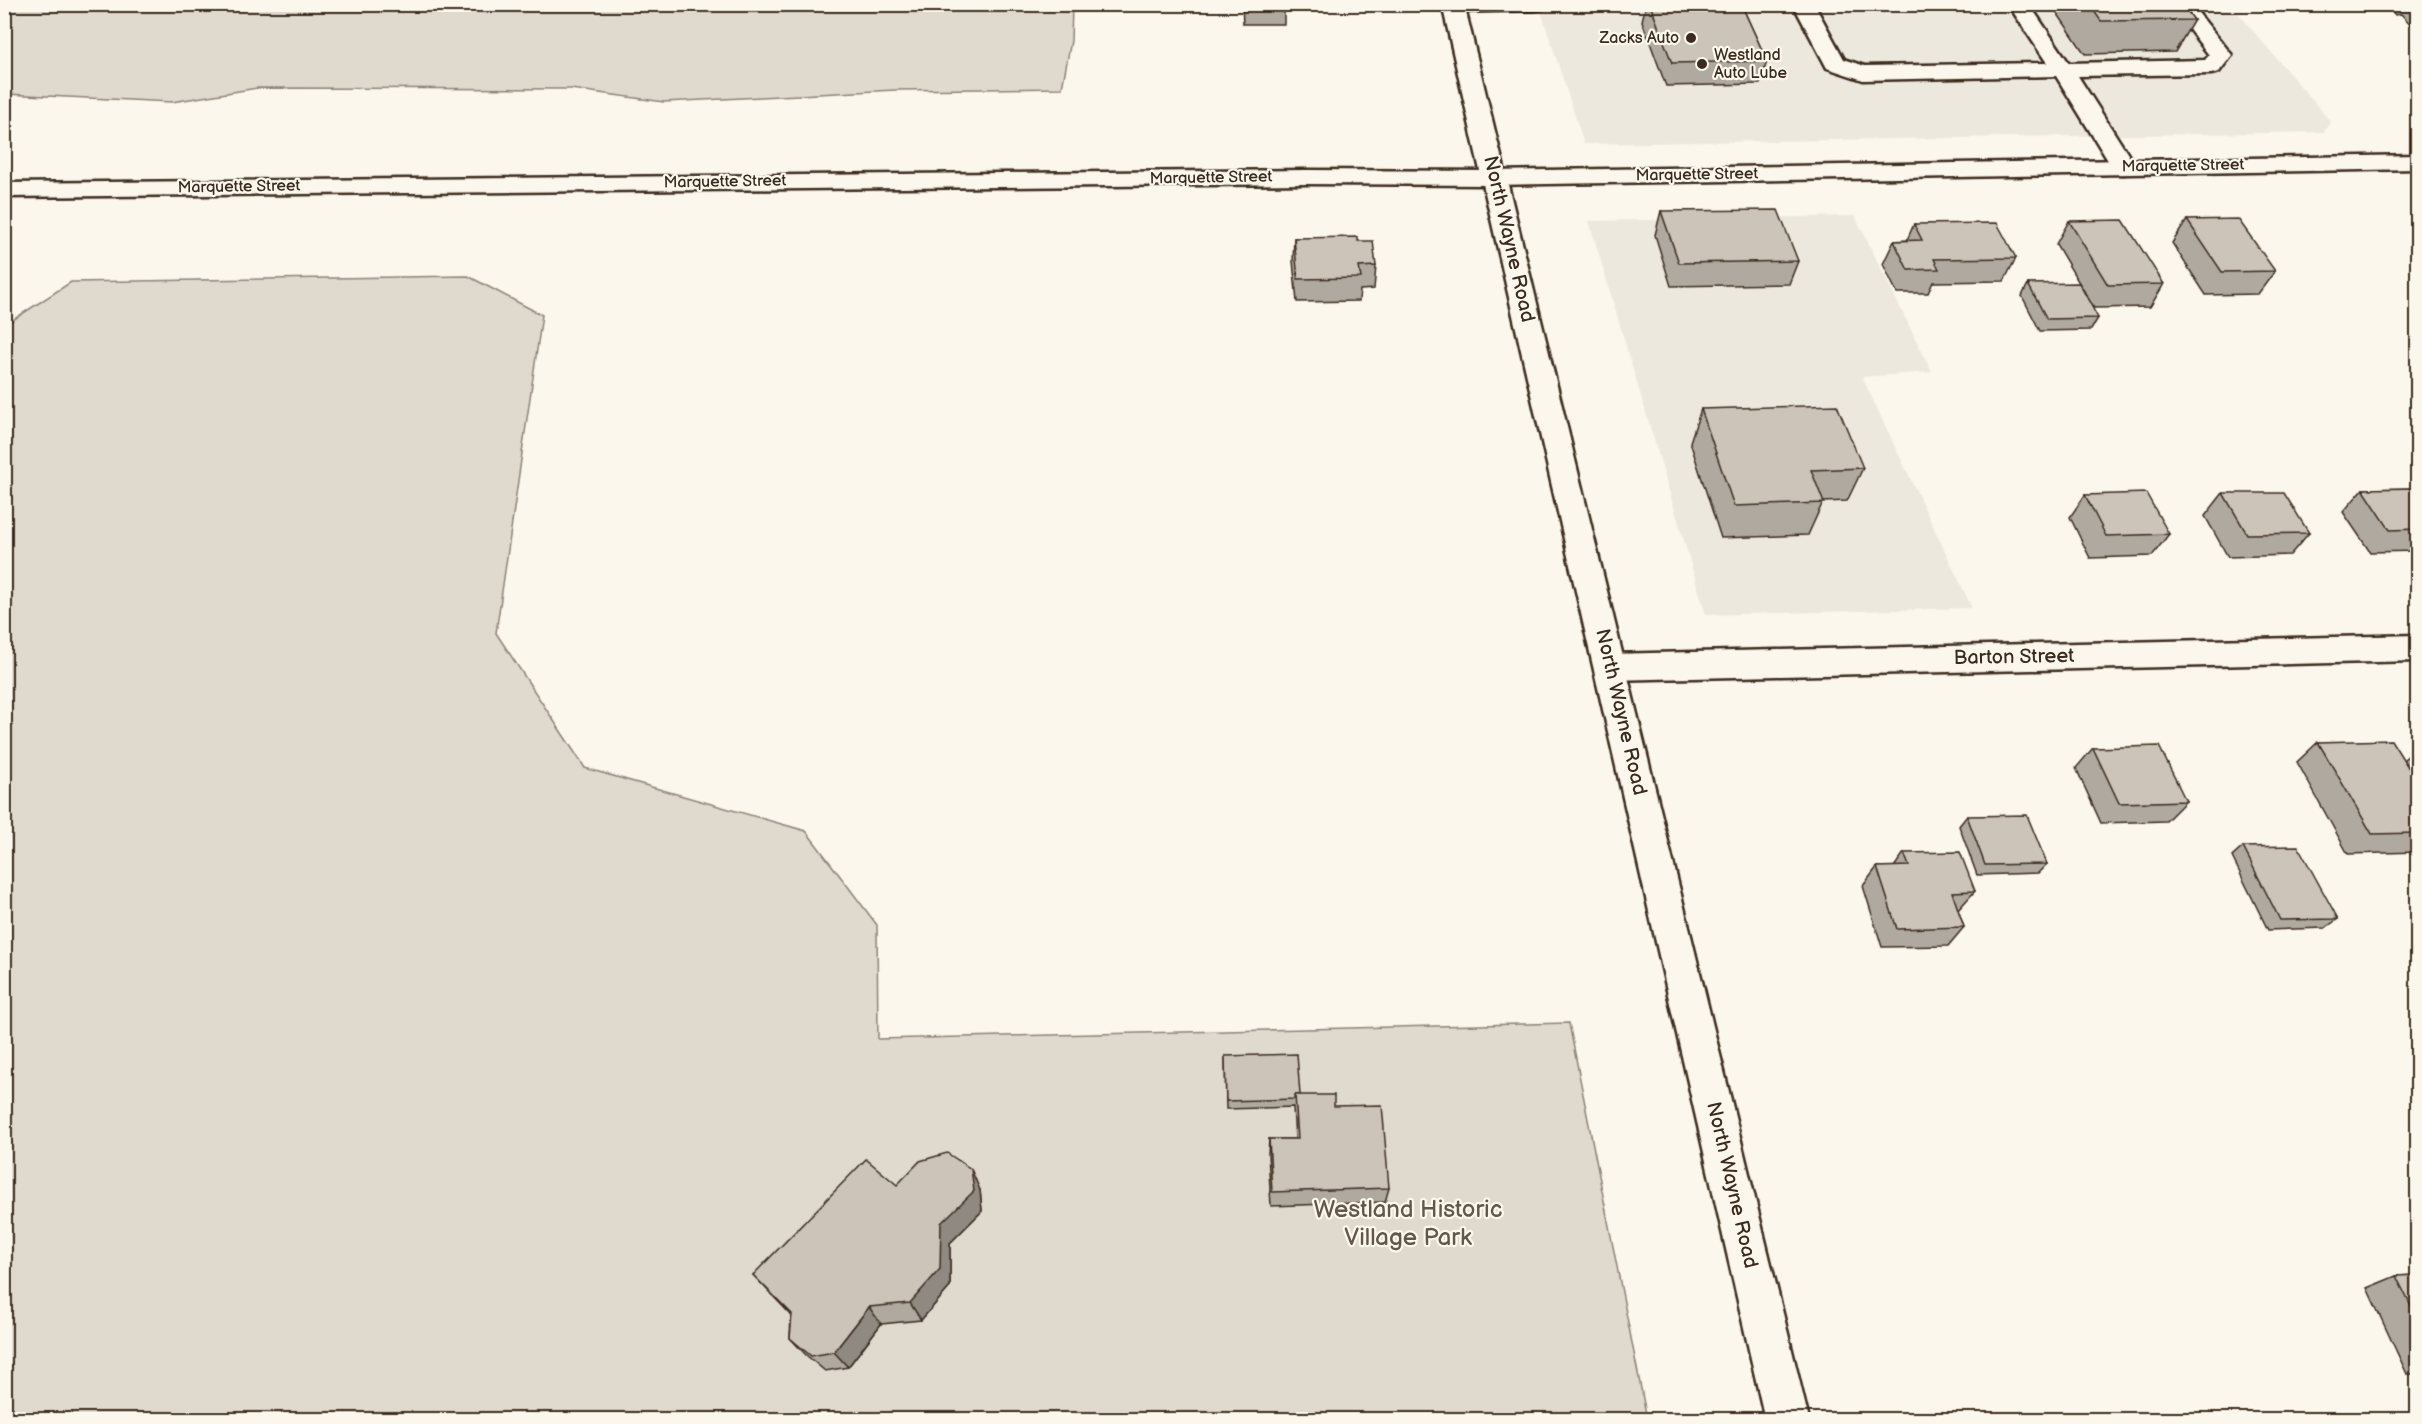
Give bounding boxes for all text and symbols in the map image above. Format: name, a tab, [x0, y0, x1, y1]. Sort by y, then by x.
place label: Zacks Auto	[1598, 29, 1679, 48]
marker: Zacks Auto	[1684, 31, 1698, 45]
place label: Westland Auto Lube	[1714, 46, 1787, 83]
marker: Westland Auto Lube	[1695, 57, 1709, 71]
street label: North Wayne Road	[1478, 153, 1540, 325]
street label: Marquette Street	[2121, 155, 2245, 177]
street label: Marquette Street	[1635, 164, 1759, 186]
street label: Marquette Street	[1149, 167, 1273, 189]
street label: Marquette Street	[663, 171, 787, 193]
street label: Marquette Street	[177, 176, 301, 198]
street label: North Wayne Road	[1590, 626, 1652, 798]
street label: Barton Street	[1954, 644, 2074, 670]
street label: North Wayne Road	[1701, 1099, 1763, 1271]
park label: Westland Historic Village Park	[1314, 1195, 1502, 1252]

